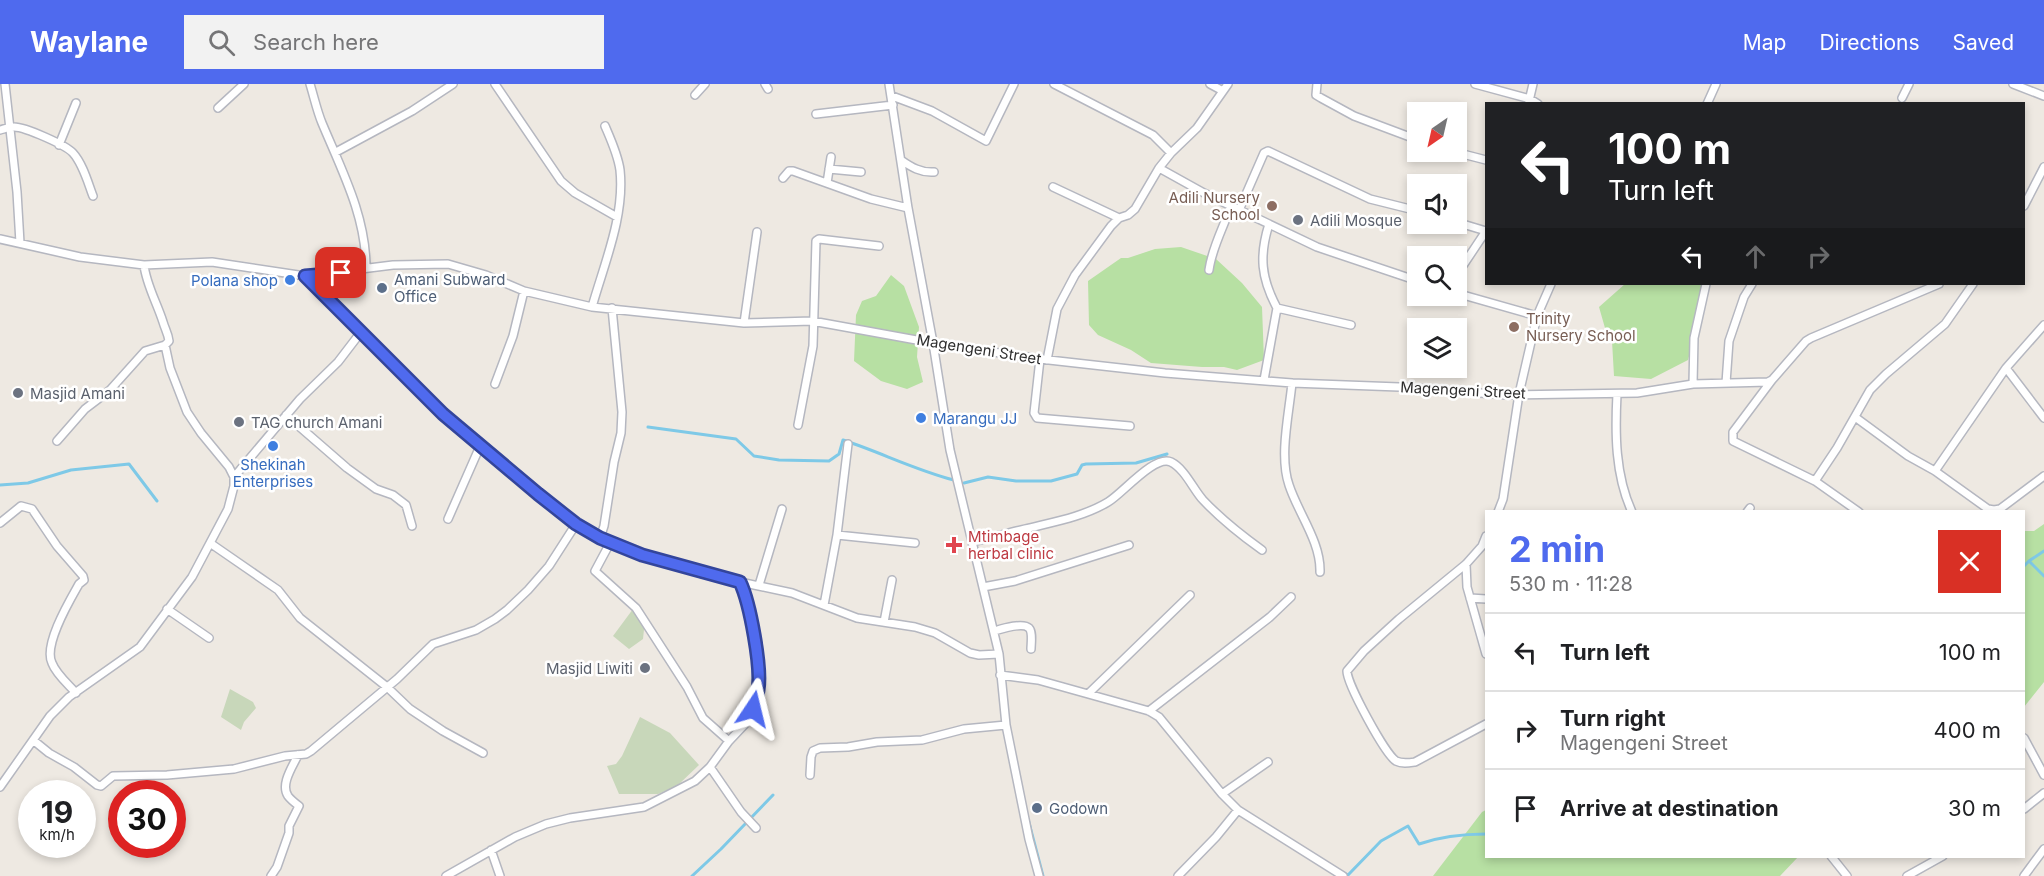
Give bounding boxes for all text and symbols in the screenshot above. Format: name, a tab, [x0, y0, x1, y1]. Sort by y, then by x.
search box	[184, 15, 604, 69]
text: Waylane	[30, 25, 148, 59]
icon: search	[205, 26, 238, 59]
text: Search here	[253, 29, 379, 55]
text: Map	[1743, 30, 1786, 55]
text: Directions	[1819, 30, 1920, 55]
text: Saved	[1953, 30, 2014, 55]
north arrow	[1407, 102, 1467, 162]
map controls	[1407, 102, 1467, 378]
text: 100 m	[1608, 123, 1731, 174]
icon: left	[1509, 126, 1587, 204]
button: sound	[1407, 174, 1467, 234]
text: Turn left	[1608, 174, 1714, 207]
place label: Adili Nursery School	[1169, 188, 1261, 224]
marker: Adili Nursery School	[1265, 199, 1279, 213]
place label: Adili Mosque	[1310, 211, 1402, 230]
marker: Adili Mosque	[1291, 213, 1305, 227]
icon: left	[1676, 240, 1709, 273]
icon: ahead	[1739, 240, 1772, 273]
icon: right	[1802, 240, 1835, 273]
button: search	[1407, 246, 1467, 306]
pin	[315, 247, 366, 298]
icon: arrive	[324, 256, 357, 289]
place label: Amani Subward Office	[394, 270, 505, 306]
place label: Polana shop	[191, 271, 278, 290]
marker: Polana shop	[283, 273, 297, 287]
marker: Amani Subward Office	[375, 281, 389, 295]
place label: Trinity Nursery School	[1526, 309, 1636, 345]
button: layers	[1407, 318, 1467, 378]
marker: Trinity Nursery School	[1507, 320, 1521, 334]
street label: Magengeni Street	[915, 330, 1043, 368]
street label: Magengeni Street	[1400, 377, 1526, 403]
place label: Masjid Amani	[30, 384, 125, 403]
marker: Masjid Amani	[11, 386, 25, 400]
place label: Marangu JJ	[933, 409, 1017, 428]
marker: Marangu JJ	[914, 411, 928, 425]
place label: TAG church Amani	[251, 413, 382, 432]
marker: TAG church Amani	[232, 415, 246, 429]
marker: Shekinah Enterprises	[266, 439, 280, 453]
place label: Shekinah Enterprises	[233, 455, 313, 491]
place label: Mtimbage herbal clinic	[968, 527, 1054, 563]
text: 2 min	[1509, 527, 1605, 571]
button: close	[1938, 530, 2001, 593]
marker: Mtimbage herbal clinic	[945, 536, 963, 554]
text: 530 m · 11:28	[1509, 572, 1633, 596]
icon: left	[1509, 636, 1542, 669]
text: Turn left	[1560, 639, 1650, 665]
text: 100 m	[1939, 639, 2001, 665]
place label: Masjid Liwiti	[546, 659, 633, 678]
marker: Masjid Liwiti	[638, 661, 652, 675]
position arrow	[721, 677, 785, 741]
text: Turn right	[1560, 705, 1666, 731]
icon: right	[1509, 714, 1542, 747]
text: 400 m	[1934, 717, 2001, 743]
text: Magengeni Street	[1560, 731, 1728, 755]
speed limit sign: 30	[108, 780, 186, 858]
icon: arrive	[1509, 792, 1542, 825]
text: 19	[41, 794, 73, 830]
text: Arrive at destination	[1560, 795, 1779, 821]
text: 30 m	[1948, 795, 2001, 821]
place label: Godown	[1049, 799, 1108, 818]
marker: Godown	[1030, 801, 1044, 815]
text: km/h	[39, 825, 75, 844]

